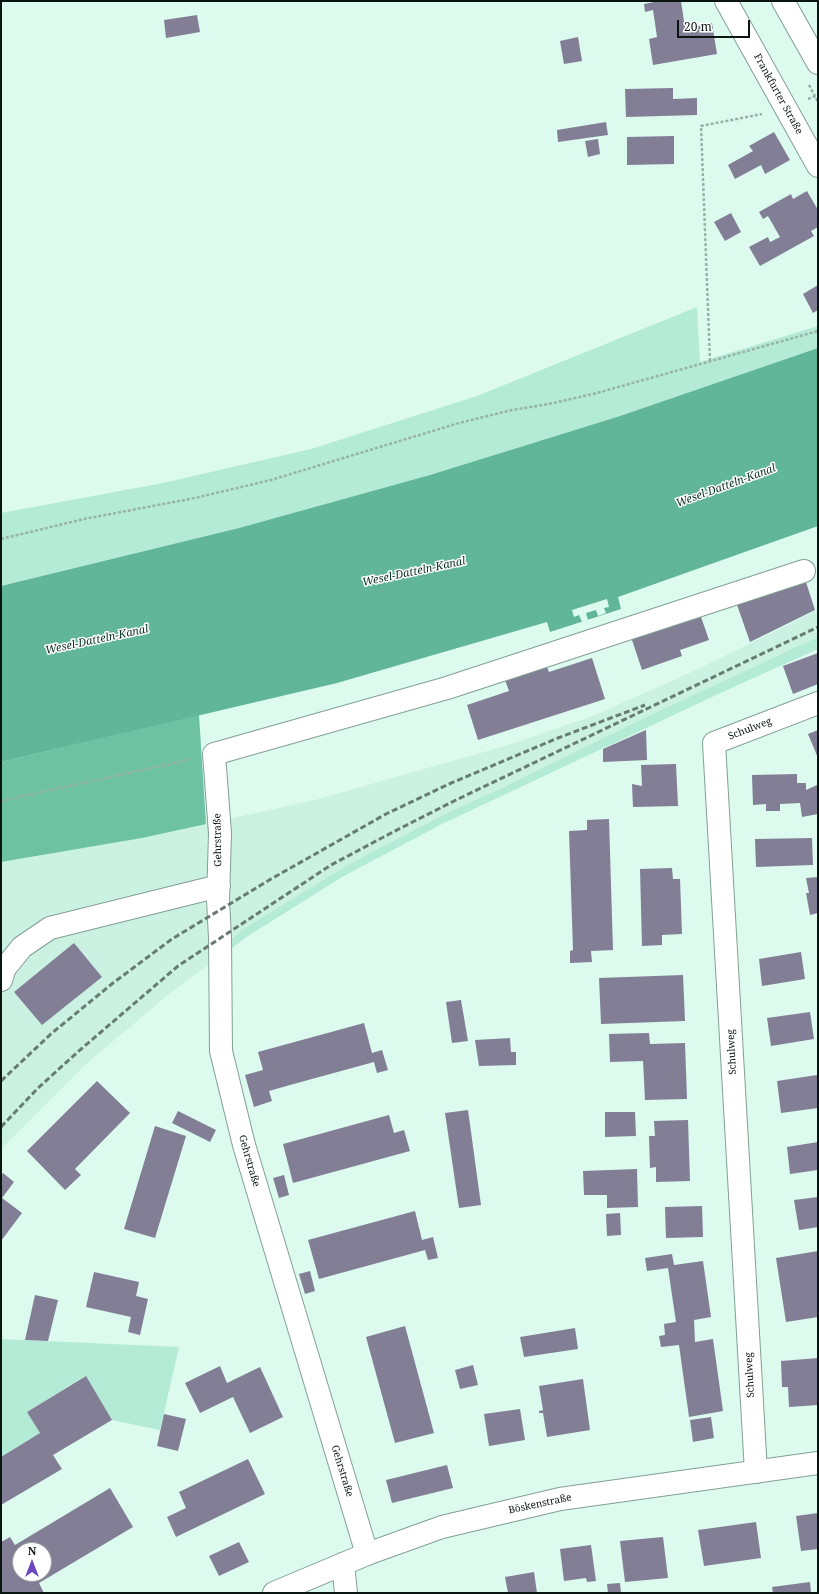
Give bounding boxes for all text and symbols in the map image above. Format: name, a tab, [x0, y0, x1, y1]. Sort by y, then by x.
scale bar	[679, 12, 752, 38]
text: 20 m	[684, 18, 712, 35]
street label: Frankfurter Straße	[751, 52, 805, 136]
water label: Wesel-Datteln-Kanal	[674, 462, 778, 510]
water label: Wesel-Datteln-Kanal	[361, 555, 467, 589]
water label: Wesel-Datteln-Kanal	[44, 623, 150, 657]
street label: Schulweg	[727, 715, 773, 743]
street label: Gehrstraße	[212, 813, 224, 867]
street label: Schulweg	[725, 1029, 739, 1075]
street label: Gehrstraße	[236, 1134, 262, 1188]
street label: Schulweg	[743, 1352, 757, 1398]
street label: Gehrstraße	[328, 1444, 356, 1498]
street label: Böskenstraße	[507, 1491, 573, 1517]
north arrow	[12, 1542, 52, 1582]
text: N	[28, 1543, 36, 1558]

